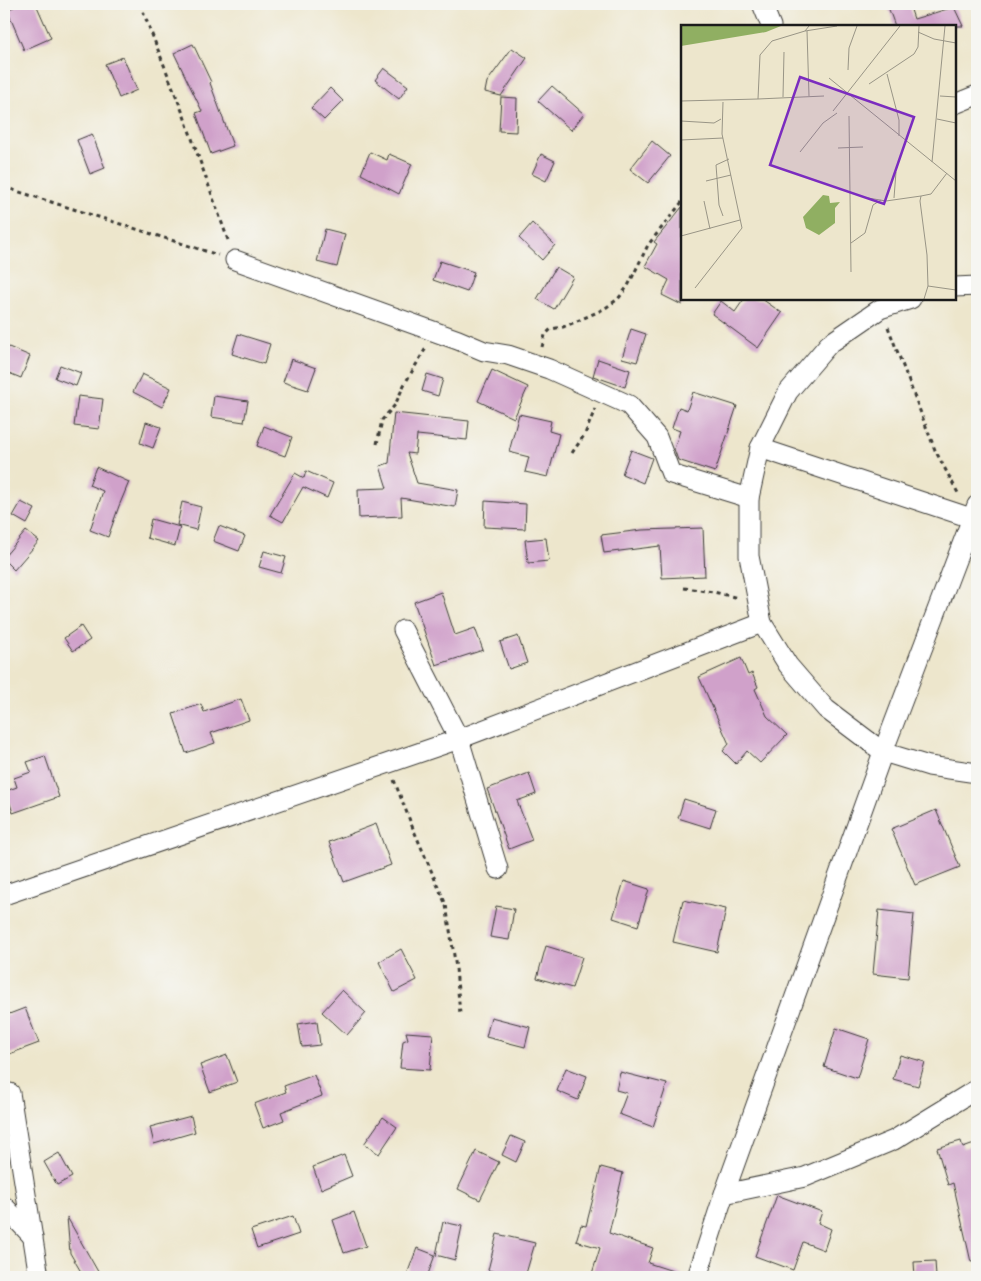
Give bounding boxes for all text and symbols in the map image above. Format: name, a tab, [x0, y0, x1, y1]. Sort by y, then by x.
inset map	[681, 25, 956, 300]

